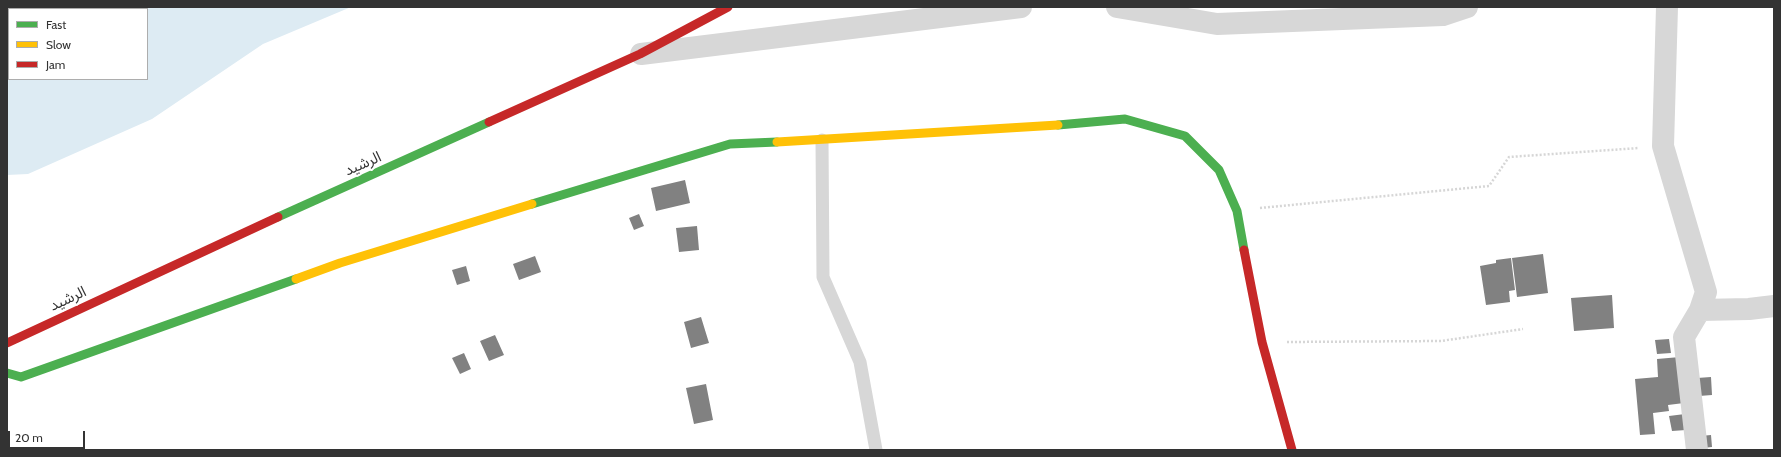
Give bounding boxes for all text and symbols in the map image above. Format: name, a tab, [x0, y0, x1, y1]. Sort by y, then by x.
legend	[8, 8, 148, 80]
text: Fast	[46, 17, 66, 32]
text: Slow	[46, 37, 71, 52]
text: Jam	[46, 57, 65, 72]
street label: الرشيد	[342, 148, 384, 180]
street label: الرشيد	[47, 283, 89, 315]
scale bar	[10, 423, 87, 449]
text: 20 m	[15, 430, 43, 445]

